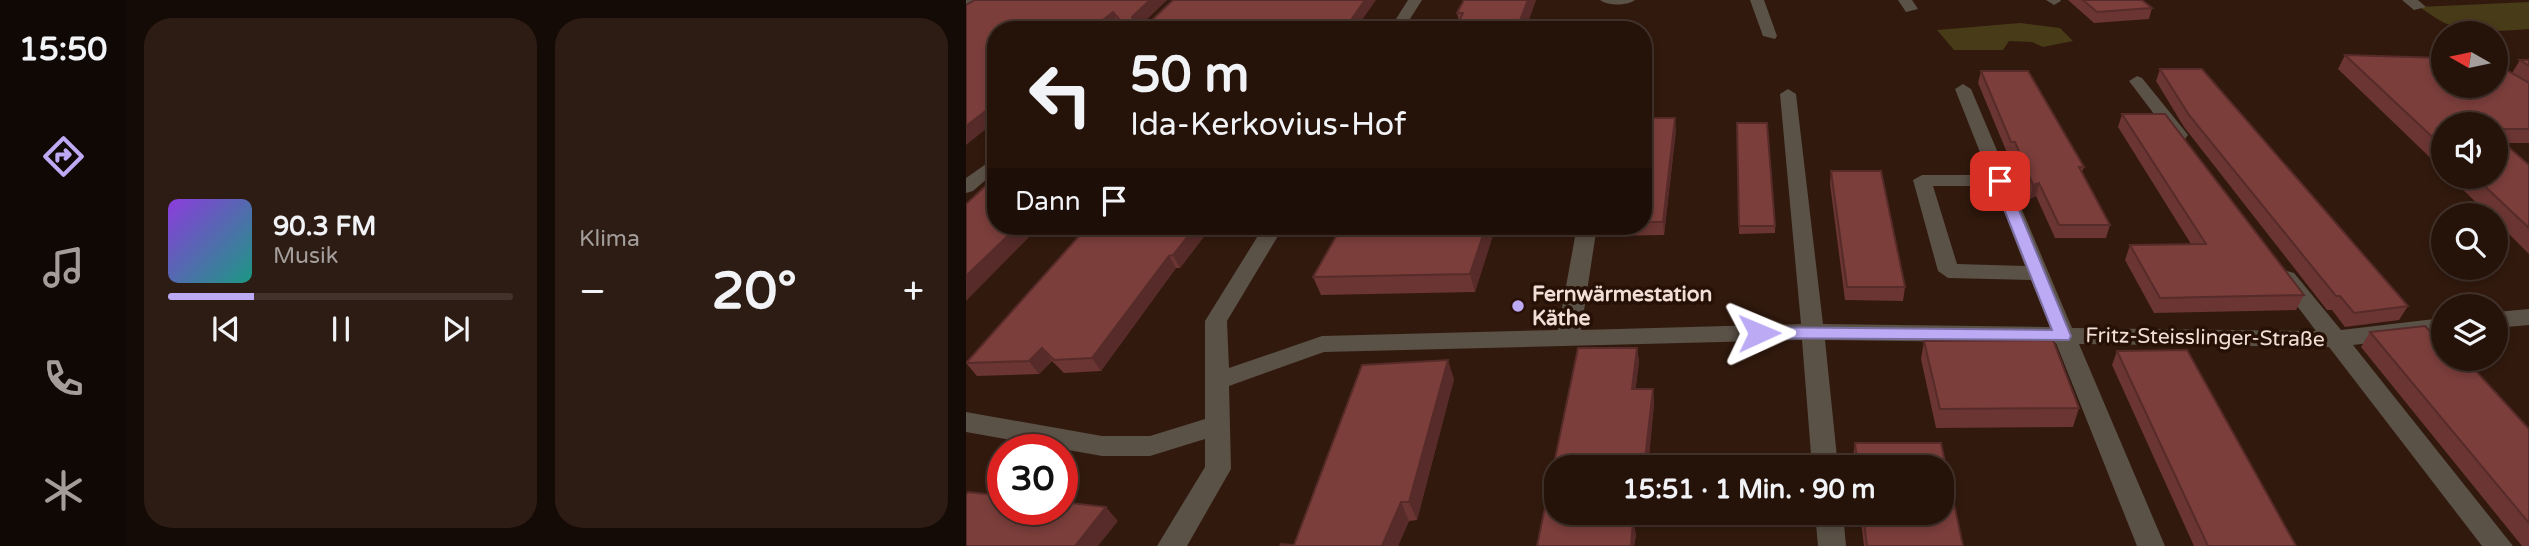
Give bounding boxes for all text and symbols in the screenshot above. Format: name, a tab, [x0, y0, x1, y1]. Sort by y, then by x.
north arrow	[2431, 21, 2508, 98]
map controls	[2431, 21, 2508, 371]
text: 15:50	[19, 31, 107, 69]
text: 50 m	[1130, 46, 1249, 105]
icon: left	[1015, 49, 1106, 140]
text: Ida-Kerkovius-Hof	[1130, 106, 1406, 144]
button: sound	[2431, 112, 2508, 189]
icon: directions	[39, 132, 88, 181]
pin	[1970, 151, 2030, 211]
icon: arrive	[1981, 162, 2019, 200]
icon: arrive	[1095, 182, 1133, 220]
text: Dann	[1015, 186, 1081, 217]
button: search	[2431, 203, 2508, 280]
text: 90.3 FM	[273, 211, 376, 242]
text: Klima	[579, 225, 640, 253]
text: Musik	[273, 242, 338, 270]
icon: music	[39, 243, 88, 292]
text: 20°	[712, 260, 797, 323]
text: −	[579, 269, 606, 315]
text: +	[903, 269, 924, 315]
place label: Fernwärmestation Käthe	[1532, 282, 1712, 331]
button: layers	[2431, 294, 2508, 371]
position arrow	[1722, 296, 1796, 370]
marker: Fernwärmestation Käthe	[1510, 298, 1526, 314]
icon: previous	[207, 310, 245, 348]
icon: pause	[322, 310, 360, 348]
icon: next	[437, 310, 475, 348]
street label: Fritz-Steisslinger-Straße	[2085, 323, 2325, 352]
icon: phone	[39, 354, 88, 403]
speed limit sign: 30	[987, 434, 1078, 525]
icon: climate	[39, 466, 88, 515]
text: 15:51 · 1 Min. · 90 m	[1623, 474, 1875, 505]

